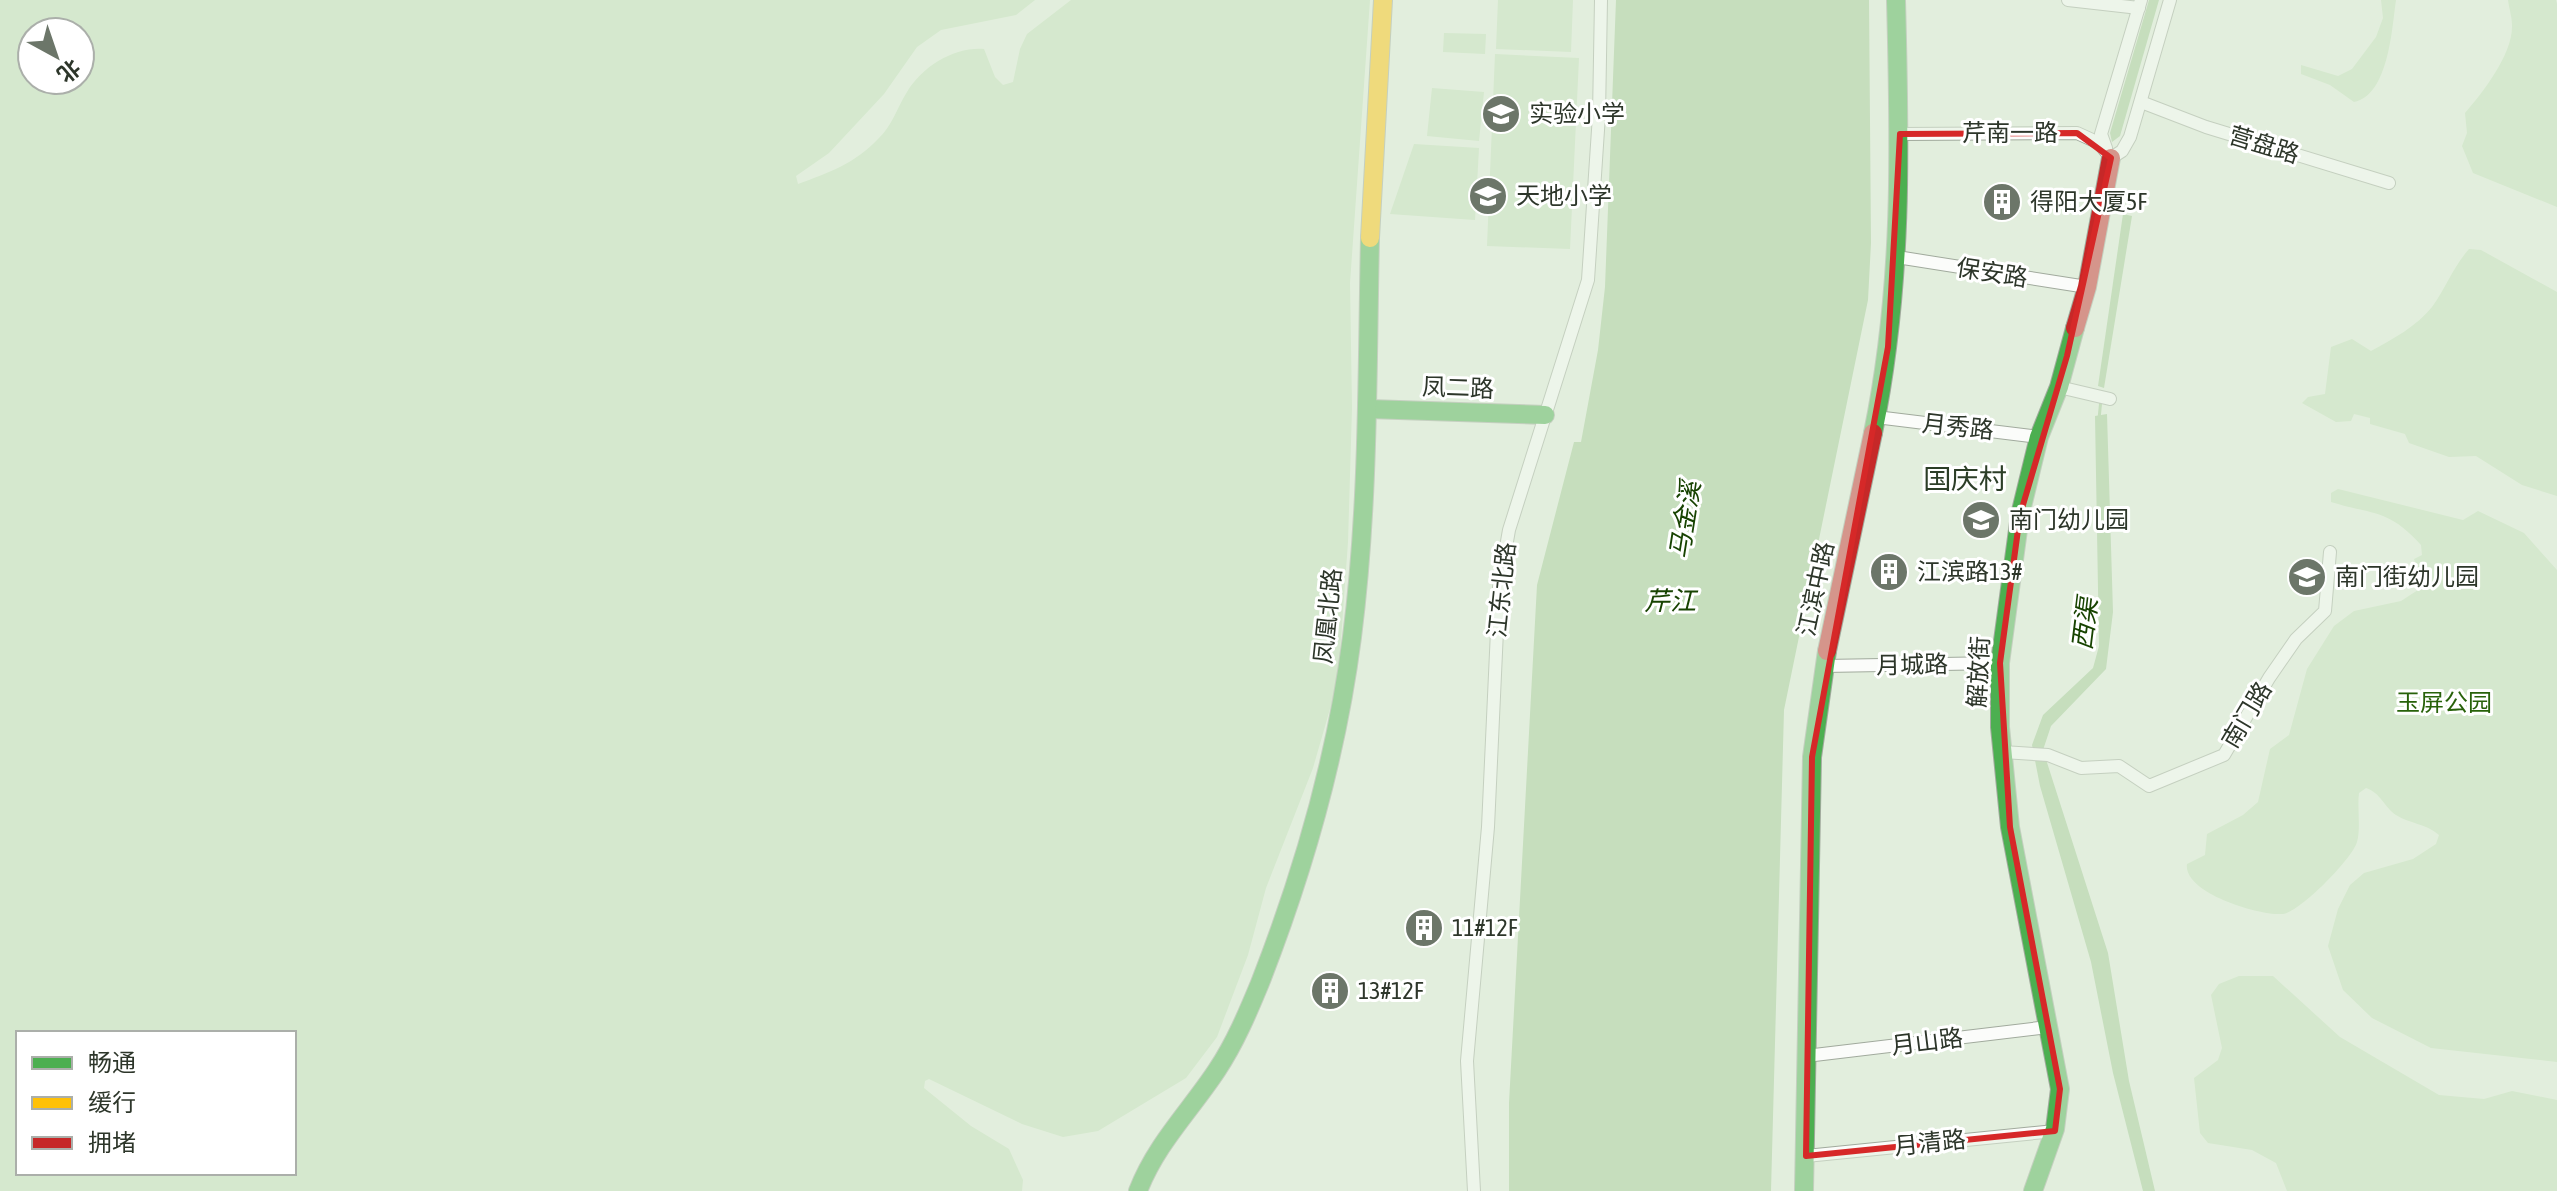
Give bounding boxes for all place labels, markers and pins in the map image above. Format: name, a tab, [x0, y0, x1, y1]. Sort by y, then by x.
school or university icon: 实验小学	[1480, 93, 1522, 135]
place label: 实验小学	[1529, 100, 1625, 127]
school or university icon: 天地小学	[1467, 175, 1509, 217]
building icon: 得阳大厦5F	[1981, 181, 2023, 223]
place label: 天地小学	[1516, 182, 1612, 209]
place label: 得阳大厦5F	[2030, 188, 2147, 215]
school or university icon: 南门幼儿园	[1960, 499, 2002, 541]
place label: 南门幼儿园	[2009, 506, 2129, 533]
building icon: 江滨路13#	[1868, 551, 1910, 593]
school or university icon: 南门街幼儿园	[2286, 556, 2328, 598]
place label: 江滨路13#	[1917, 558, 2023, 585]
place label: 南门街幼儿园	[2335, 563, 2479, 590]
building icon: 11#12F	[1403, 907, 1445, 949]
place label: 11#12F	[1452, 914, 1518, 941]
building icon: 13#12F	[1309, 970, 1351, 1012]
place label: 13#12F	[1358, 977, 1424, 1004]

